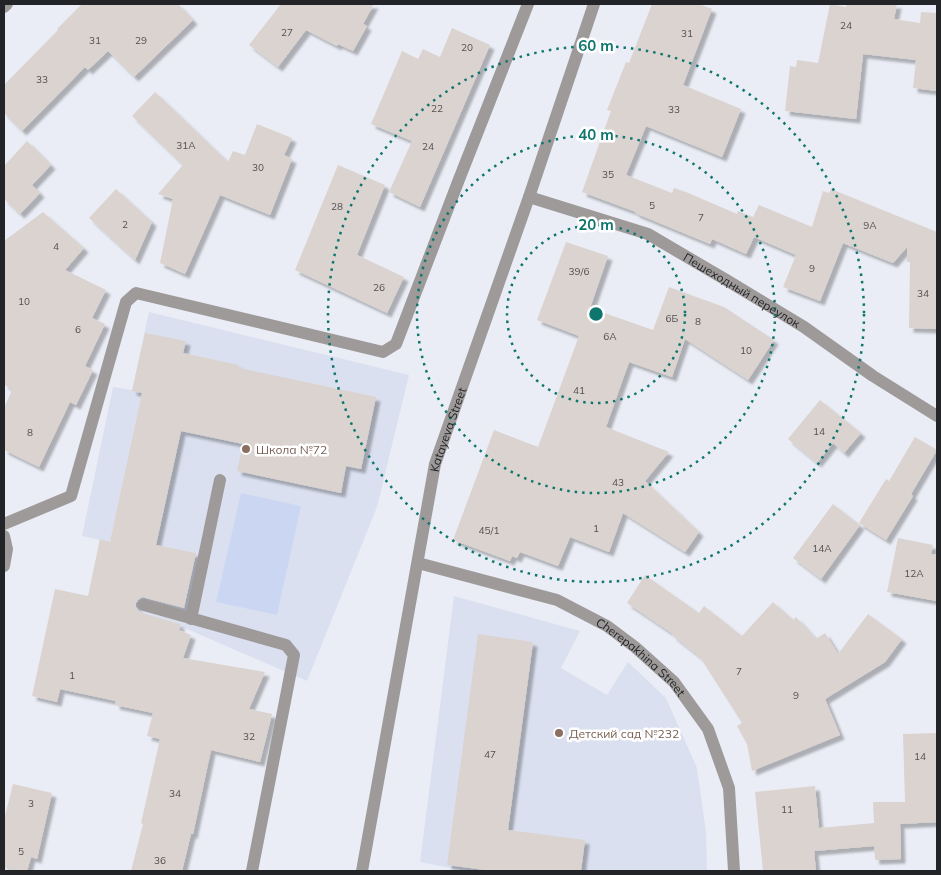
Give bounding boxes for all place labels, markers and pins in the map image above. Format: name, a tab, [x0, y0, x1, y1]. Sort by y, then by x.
centre of rings	[587, 305, 605, 323]
place label: Школа №72	[256, 442, 327, 457]
marker: Школа №72	[240, 443, 252, 455]
place label: Детский сад №232	[569, 726, 679, 741]
marker: Детский сад №232	[553, 727, 565, 739]

